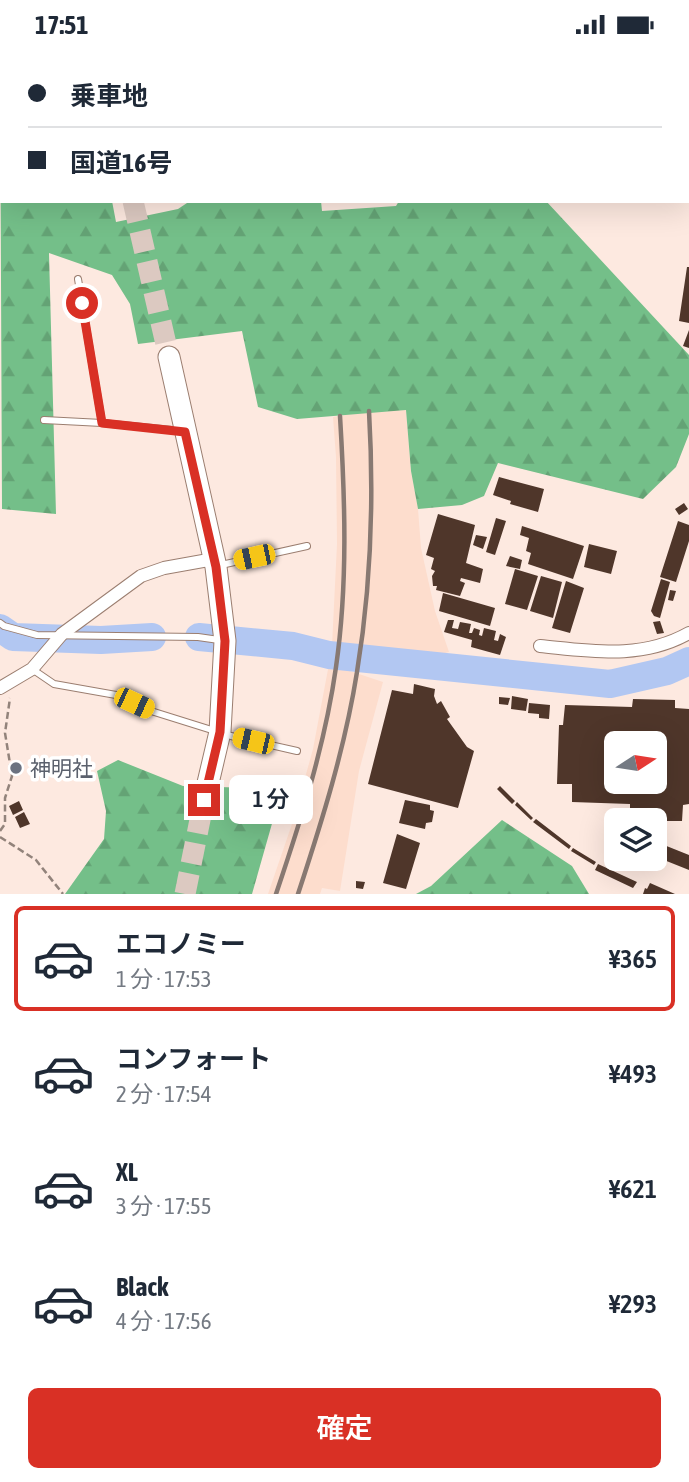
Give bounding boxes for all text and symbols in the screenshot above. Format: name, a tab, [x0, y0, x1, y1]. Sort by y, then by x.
text: 17:51	[35, 10, 89, 40]
text: 乗車地	[70, 81, 148, 111]
text: 国道16号	[70, 148, 172, 178]
route start	[66, 287, 98, 319]
car	[232, 542, 277, 572]
car	[111, 685, 158, 721]
car	[231, 726, 276, 756]
north arrow	[604, 731, 667, 795]
map controls	[604, 731, 667, 871]
place label: 神明社	[30, 756, 93, 780]
marker: 神明社	[8, 760, 24, 776]
callout: 1 分	[228, 775, 312, 825]
route end	[188, 784, 220, 816]
text: 1 分	[253, 786, 289, 812]
button: layers	[604, 808, 667, 871]
icon: car	[32, 927, 95, 990]
text: エコノミー	[116, 929, 246, 959]
text: ¥365	[609, 944, 657, 974]
text: 1 分 · 17:53	[116, 966, 212, 992]
icon: car	[32, 1042, 95, 1105]
text: コンフォート	[116, 1044, 271, 1074]
text: ¥493	[609, 1059, 657, 1089]
text: 2 分 · 17:54	[116, 1081, 212, 1107]
icon: car	[32, 1157, 95, 1220]
text: XL	[116, 1157, 138, 1187]
text: ¥621	[609, 1174, 657, 1204]
text: 3 分 · 17:55	[116, 1193, 212, 1219]
icon: car	[32, 1272, 95, 1335]
text: Black	[116, 1272, 168, 1302]
text: ¥293	[609, 1289, 657, 1319]
text: 4 分 · 17:56	[116, 1308, 212, 1334]
button: 確定	[28, 1388, 661, 1468]

